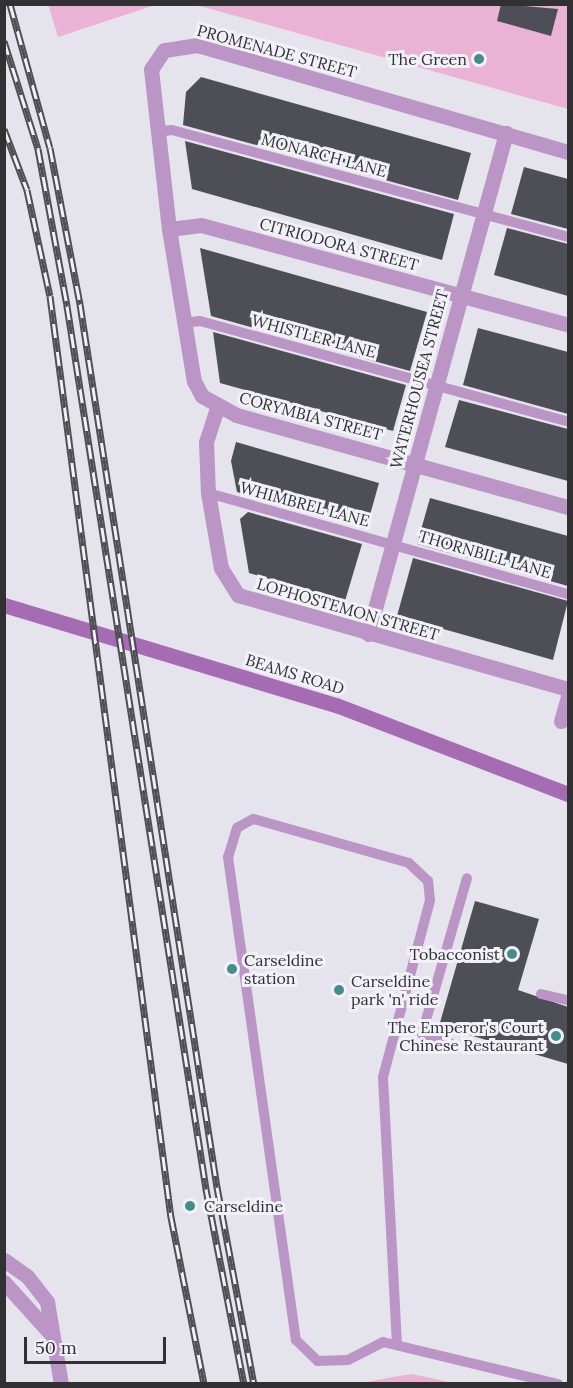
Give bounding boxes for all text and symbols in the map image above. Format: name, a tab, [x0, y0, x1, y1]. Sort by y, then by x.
street label: PROMENADE STREET	[195, 20, 359, 82]
place label: The Green	[388, 49, 467, 69]
marker: The Green	[472, 52, 486, 66]
street label: MONARCH LANE	[259, 129, 389, 181]
street label: CITRIODORA STREET	[257, 214, 421, 274]
street label: WATERHOUSEA STREET	[386, 287, 452, 471]
street label: WHISTLER LANE	[250, 310, 378, 362]
street label: CORYMBIA STREET	[237, 388, 385, 444]
street label: WHIMBREL LANE	[238, 477, 372, 531]
street label: THORNBILL LANE	[417, 526, 553, 582]
street label: LOPHOSTEMON STREET	[255, 574, 441, 644]
street label: BEAMS ROAD	[243, 650, 347, 698]
place label: Tobacconist	[410, 944, 500, 964]
marker: Tobacconist	[505, 947, 519, 961]
place label: Carseldine station	[244, 950, 323, 988]
marker: Carseldine station	[225, 962, 239, 976]
place label: Carseldine park 'n' ride	[351, 971, 439, 1009]
marker: Carseldine park 'n' ride	[332, 983, 346, 997]
place label: The Emperor's Court Chinese Restaurant	[387, 1017, 544, 1055]
marker: The Emperor's Court Chinese Restaurant	[549, 1029, 563, 1043]
place label: Carseldine	[204, 1196, 283, 1216]
marker: Carseldine	[181, 1197, 199, 1215]
scale bar	[27, 1325, 170, 1363]
text: 50 m	[35, 1336, 77, 1359]

